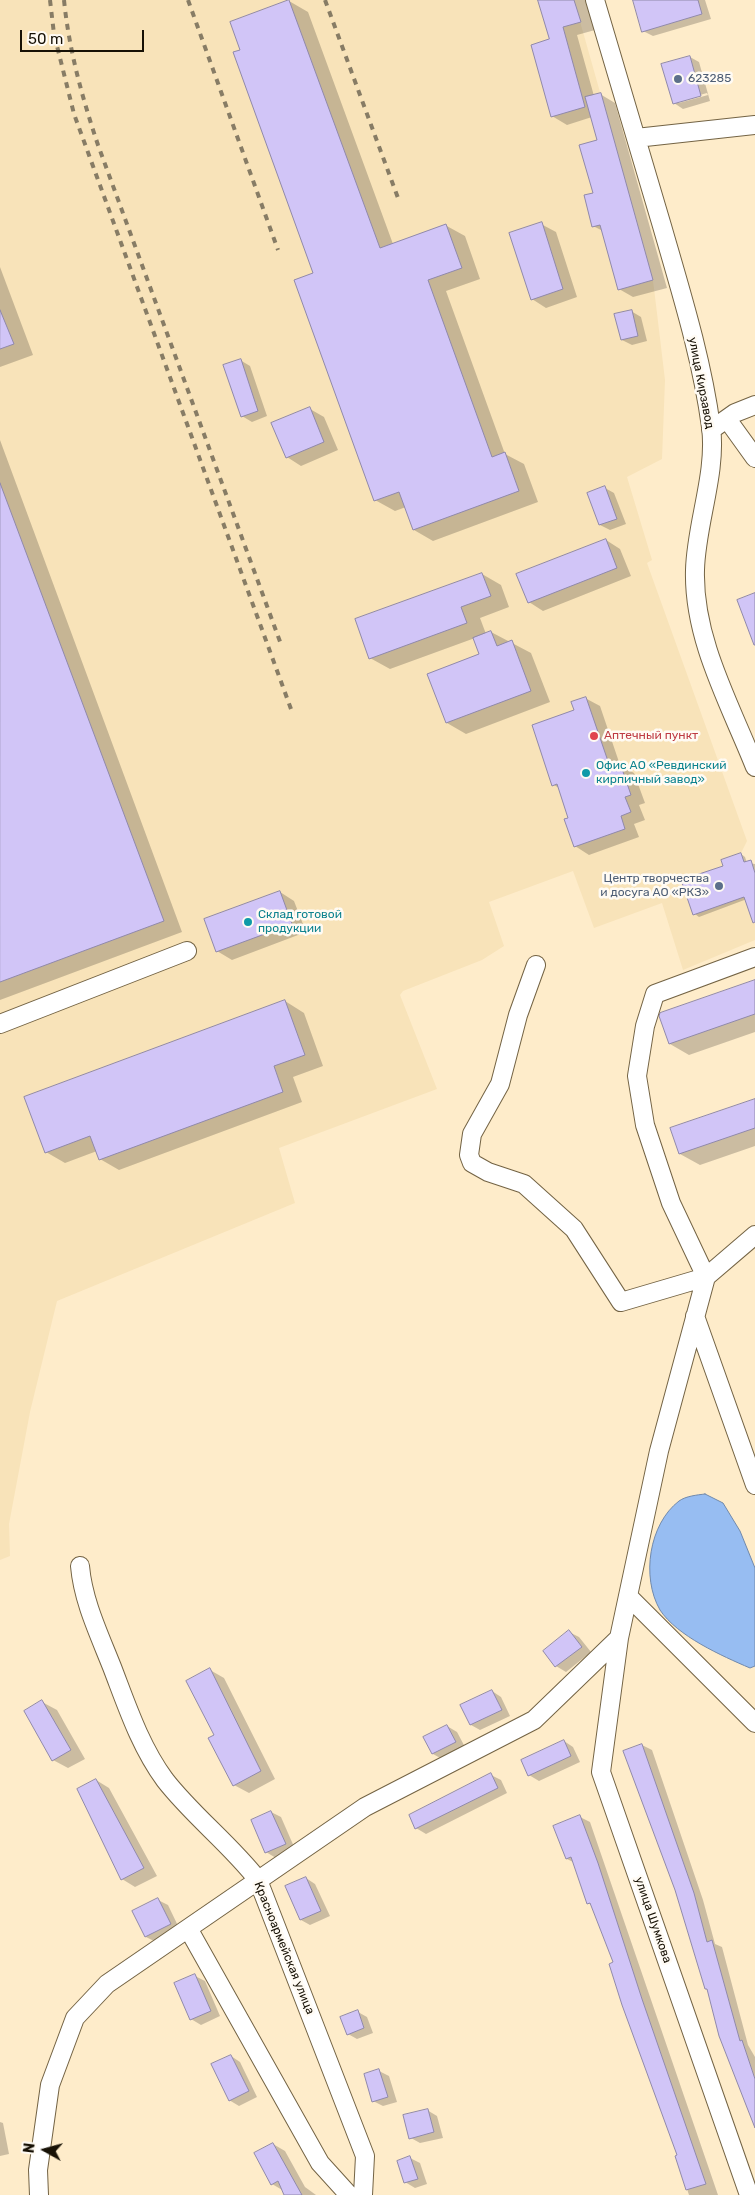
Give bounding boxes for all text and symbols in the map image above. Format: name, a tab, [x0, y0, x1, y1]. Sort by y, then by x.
scale bar	[22, 20, 146, 52]
text: 50 m	[28, 30, 63, 48]
place label: 623285	[688, 72, 731, 86]
marker: 623285	[672, 73, 684, 85]
street label: улица Кирзавод	[685, 336, 717, 430]
place label: Аптечный пункт	[604, 729, 698, 743]
marker: Аптечный пункт	[588, 730, 600, 742]
place label: Офис АО «Ревдинский кирпичный завод»	[596, 759, 727, 787]
marker: Офис АО «Ревдинский кирпичный завод»	[580, 767, 592, 779]
place label: Центр творчества и досуга АО «РКЗ»	[600, 872, 709, 900]
marker: Центр творчества и досуга АО «РКЗ»	[713, 880, 725, 892]
place label: Склад готовой продукции	[258, 908, 342, 936]
marker: Склад готовой продукции	[242, 916, 254, 928]
street label: улица Шумкова	[632, 1875, 674, 1965]
street label: Красноармейская улица	[251, 1880, 317, 2016]
north arrow	[20, 2125, 70, 2175]
text: N	[21, 2142, 39, 2154]

